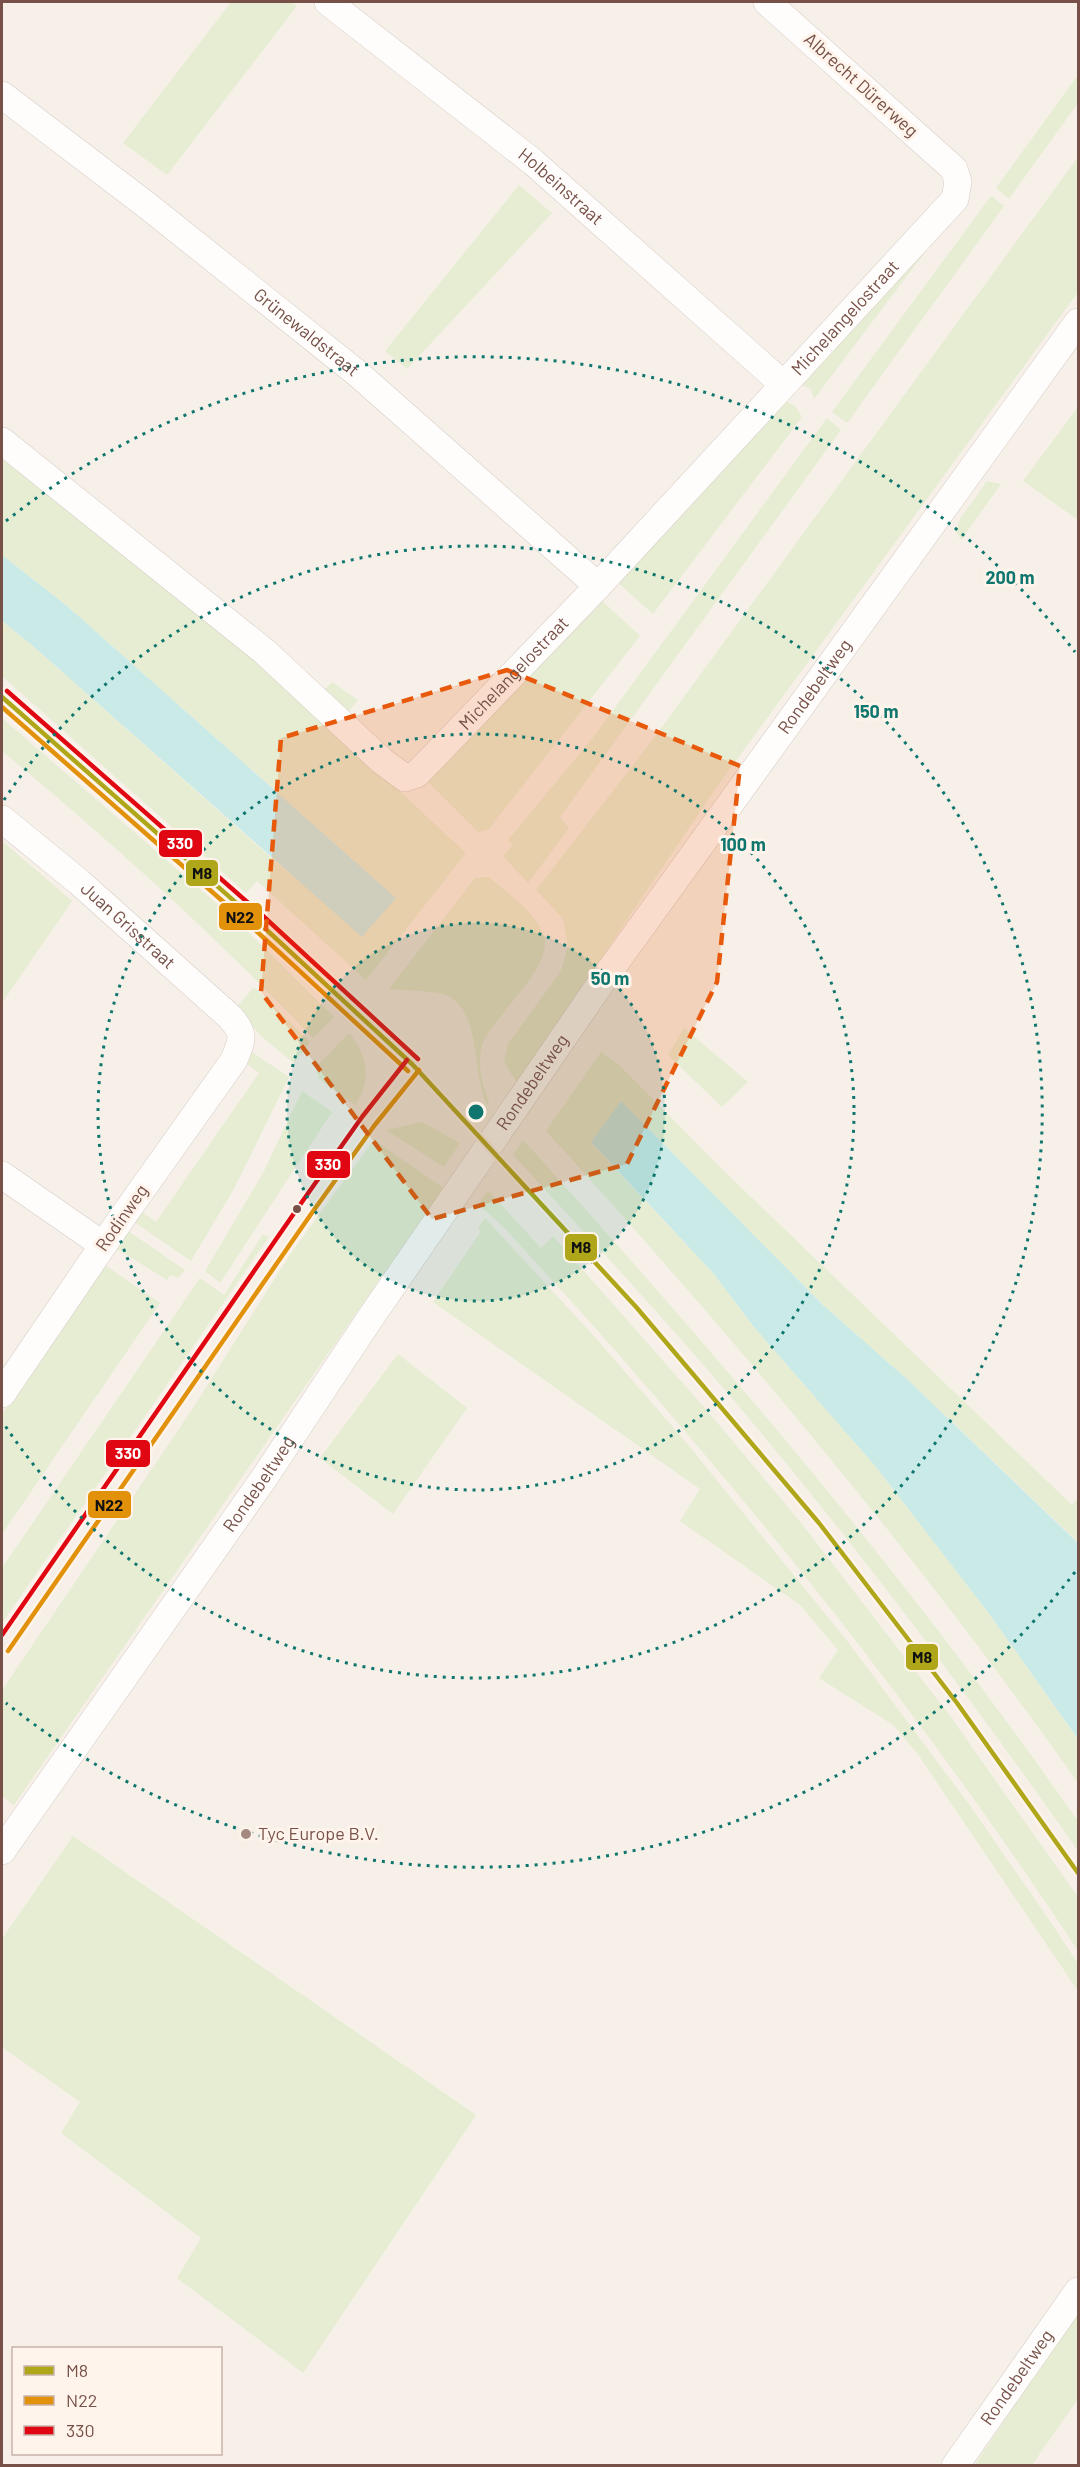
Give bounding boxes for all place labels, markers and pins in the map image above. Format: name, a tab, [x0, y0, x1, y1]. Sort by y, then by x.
centre of rings	[466, 1102, 486, 1122]
unlabelled marker	[291, 1203, 303, 1215]
place label: Tyc Europe B.V.	[258, 1822, 379, 1844]
marker: Tyc Europe B.V.	[239, 1827, 253, 1841]

